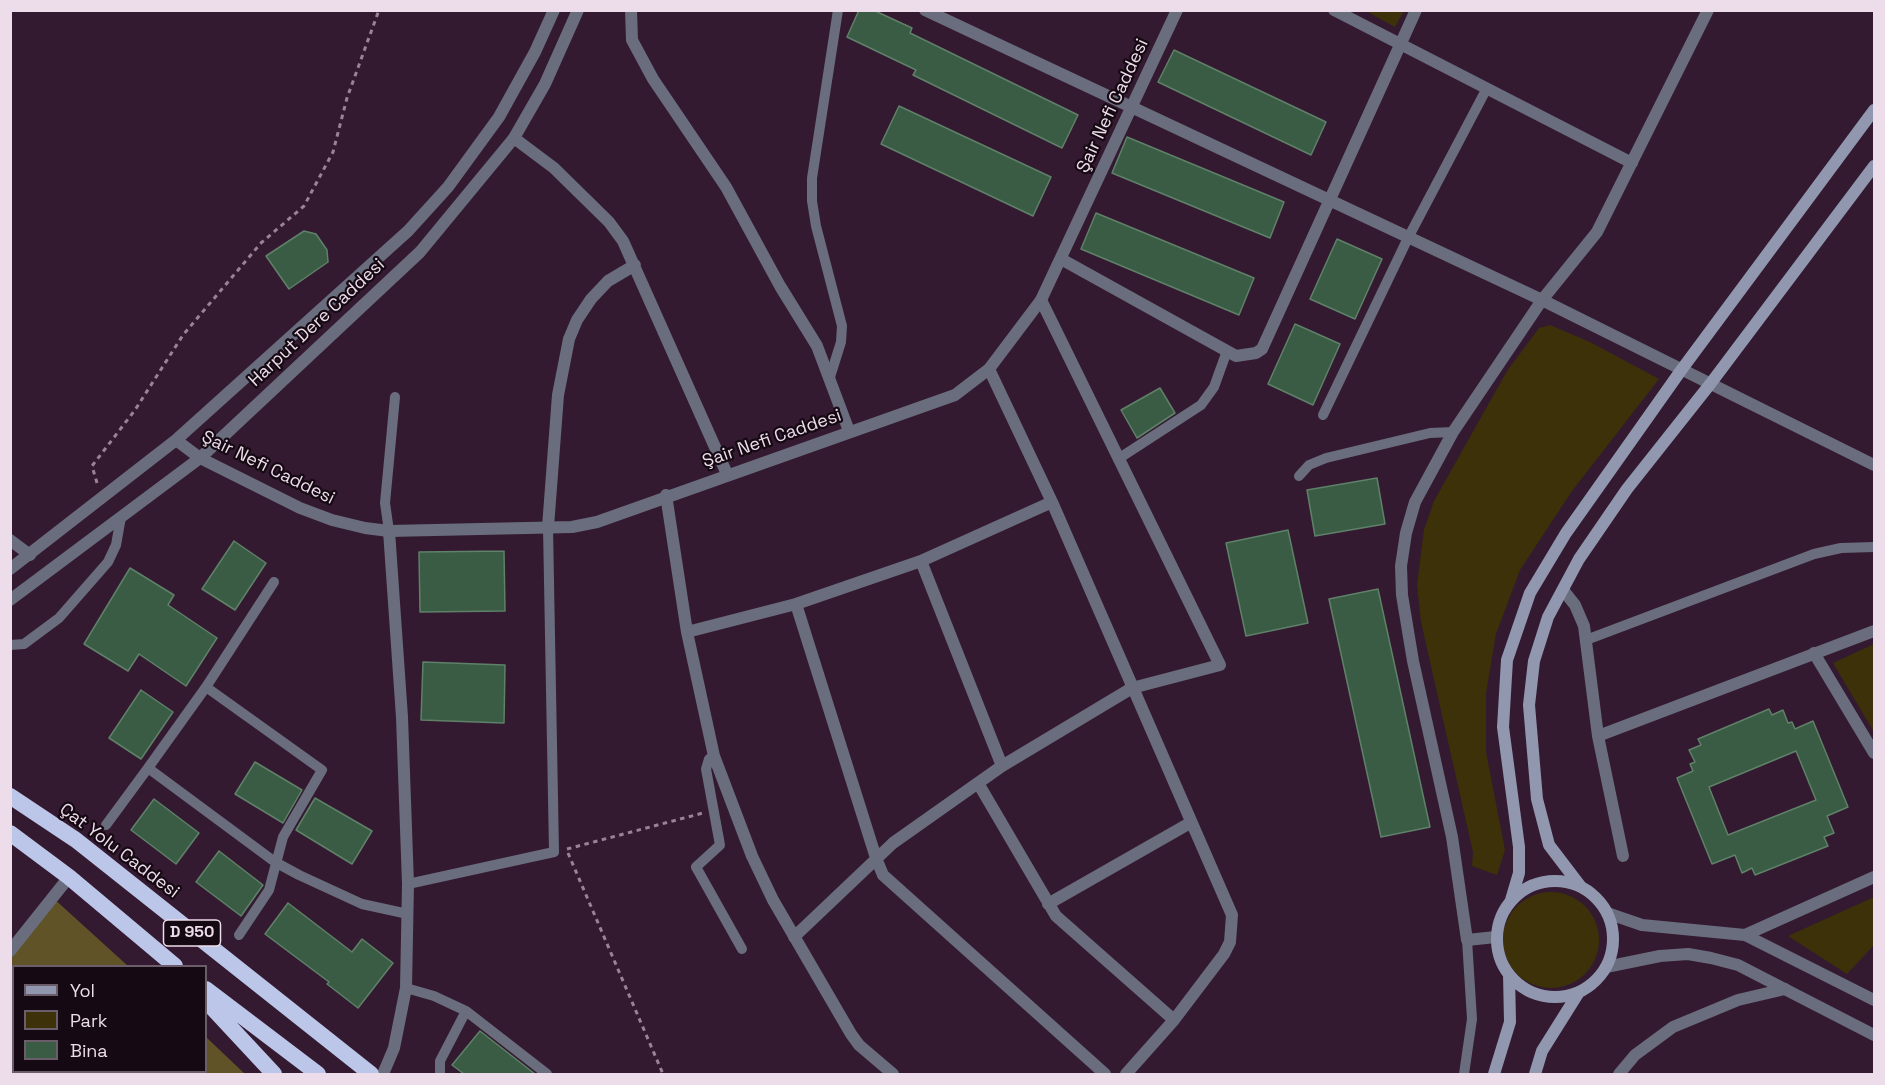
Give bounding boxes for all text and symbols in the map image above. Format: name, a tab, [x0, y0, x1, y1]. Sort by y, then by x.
street label: Şair Nefi Caddesi	[1072, 36, 1154, 176]
street label: Harput Dere Caddesi	[244, 254, 390, 392]
street label: Şair Nefi Caddesi	[700, 405, 844, 473]
street label: Şair Nefi Caddesi	[198, 426, 338, 510]
street label: Çat Yolu Caddesi	[55, 799, 183, 903]
road number: D 950	[164, 920, 220, 946]
legend	[12, 965, 207, 1073]
text: Yol	[70, 979, 95, 1002]
text: Park	[70, 1009, 107, 1032]
text: Bina	[70, 1039, 108, 1062]

